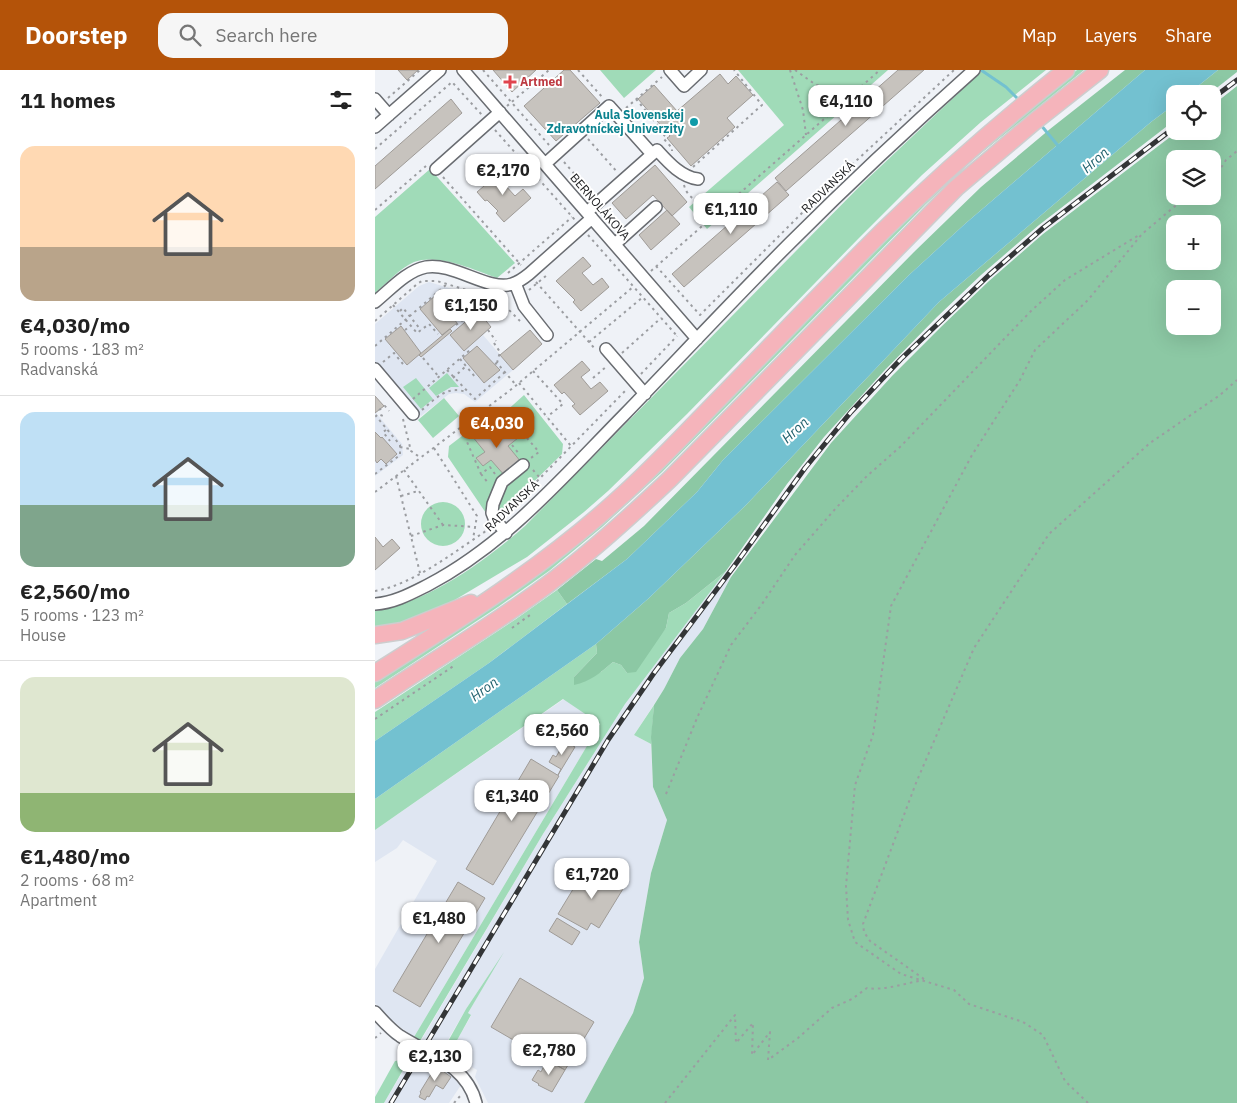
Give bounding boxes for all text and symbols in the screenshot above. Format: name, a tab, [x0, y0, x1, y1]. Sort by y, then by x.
search box	[158, 13, 508, 58]
text: Doorstep	[25, 19, 128, 51]
icon: search	[176, 21, 204, 49]
text: Search here	[216, 23, 317, 47]
text: Map	[1022, 24, 1057, 47]
text: Layers	[1085, 24, 1137, 47]
text: Share	[1165, 24, 1212, 47]
place label: Artmed	[520, 74, 562, 89]
marker: Artmed	[504, 76, 516, 88]
pin: €4,110	[805, 85, 887, 127]
map controls	[1166, 85, 1221, 335]
button: locate	[1166, 85, 1221, 140]
text: 11 homes	[20, 86, 116, 114]
icon: filters	[327, 86, 355, 114]
text: €4,110	[819, 91, 873, 111]
place label: Aula Slovenskej Zdravotníckej Univerzity	[547, 107, 685, 136]
marker: Aula Slovenskej Zdravotníckej Univerzity	[688, 116, 700, 128]
water label: Hron	[1078, 143, 1112, 177]
button: layers	[1166, 150, 1221, 205]
pin: €2,170	[462, 154, 544, 196]
street label: RADVANSKÁ	[798, 157, 858, 216]
text: €2,170	[476, 160, 530, 180]
street label: BERNOLÁKOVA	[567, 170, 634, 243]
icon: home	[143, 179, 233, 269]
pin: €1,110	[690, 192, 772, 235]
text: €1,110	[704, 199, 758, 219]
button: +	[1166, 215, 1221, 270]
button: −	[1166, 280, 1221, 335]
pin: €1,150	[430, 288, 512, 331]
text: €1,150	[444, 295, 498, 315]
text: €4,030/mo	[20, 311, 130, 339]
text: 5 rooms · 183 m²	[20, 339, 144, 359]
text: Radvanská	[20, 359, 98, 379]
pin: €4,030	[456, 406, 538, 449]
text: €4,030	[470, 413, 524, 433]
water label: Hron	[778, 413, 812, 447]
icon: home	[143, 444, 233, 534]
street label: RADVANSKÁ	[481, 477, 542, 534]
text: €2,560/mo	[20, 577, 130, 605]
text: 5 rooms · 123 m²	[20, 605, 144, 625]
text: House	[20, 625, 66, 645]
water label: Hron	[466, 673, 502, 705]
icon: home	[143, 709, 233, 799]
pin: €2,560	[521, 714, 603, 756]
text: €2,560	[535, 720, 589, 740]
pin: €1,340	[471, 780, 553, 822]
text: €1,340	[485, 786, 539, 806]
text: €1,480/mo	[20, 842, 130, 870]
pin: €1,720	[551, 858, 633, 900]
text: €1,720	[565, 864, 619, 884]
text: 2 rooms · 68 m²	[20, 870, 134, 890]
text: Apartment	[20, 890, 97, 910]
pin: €1,480	[398, 902, 480, 944]
text: €1,480	[412, 908, 466, 928]
pin: €2,780	[508, 1034, 590, 1076]
pin: €2,130	[394, 1040, 476, 1082]
text: €2,780	[522, 1040, 576, 1060]
text: €2,130	[408, 1046, 462, 1066]

